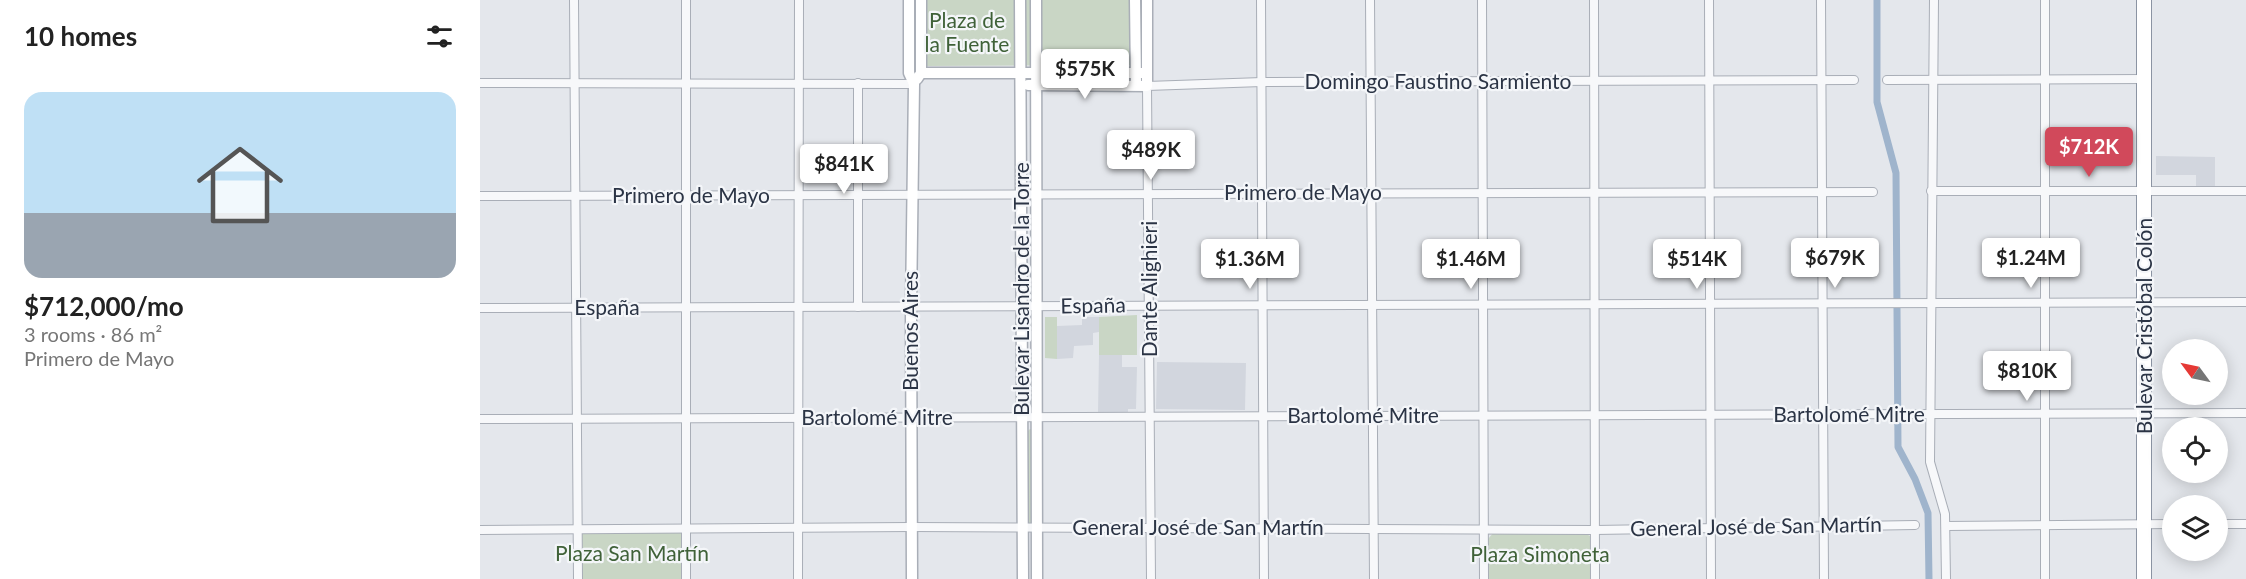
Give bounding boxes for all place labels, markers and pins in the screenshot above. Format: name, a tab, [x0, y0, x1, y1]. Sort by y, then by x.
pin: $575K	[1043, 49, 1127, 100]
pin: $712K	[2047, 127, 2131, 178]
pin: $489K	[1109, 130, 1193, 181]
pin: $841K	[802, 144, 886, 195]
pin: $679K	[1793, 238, 1877, 289]
pin: $1.24M	[1982, 238, 2080, 289]
pin: $1.36M	[1201, 239, 1299, 290]
pin: $1.46M	[1422, 239, 1520, 290]
pin: $514K	[1655, 239, 1739, 290]
pin: $810K	[1985, 351, 2069, 402]

